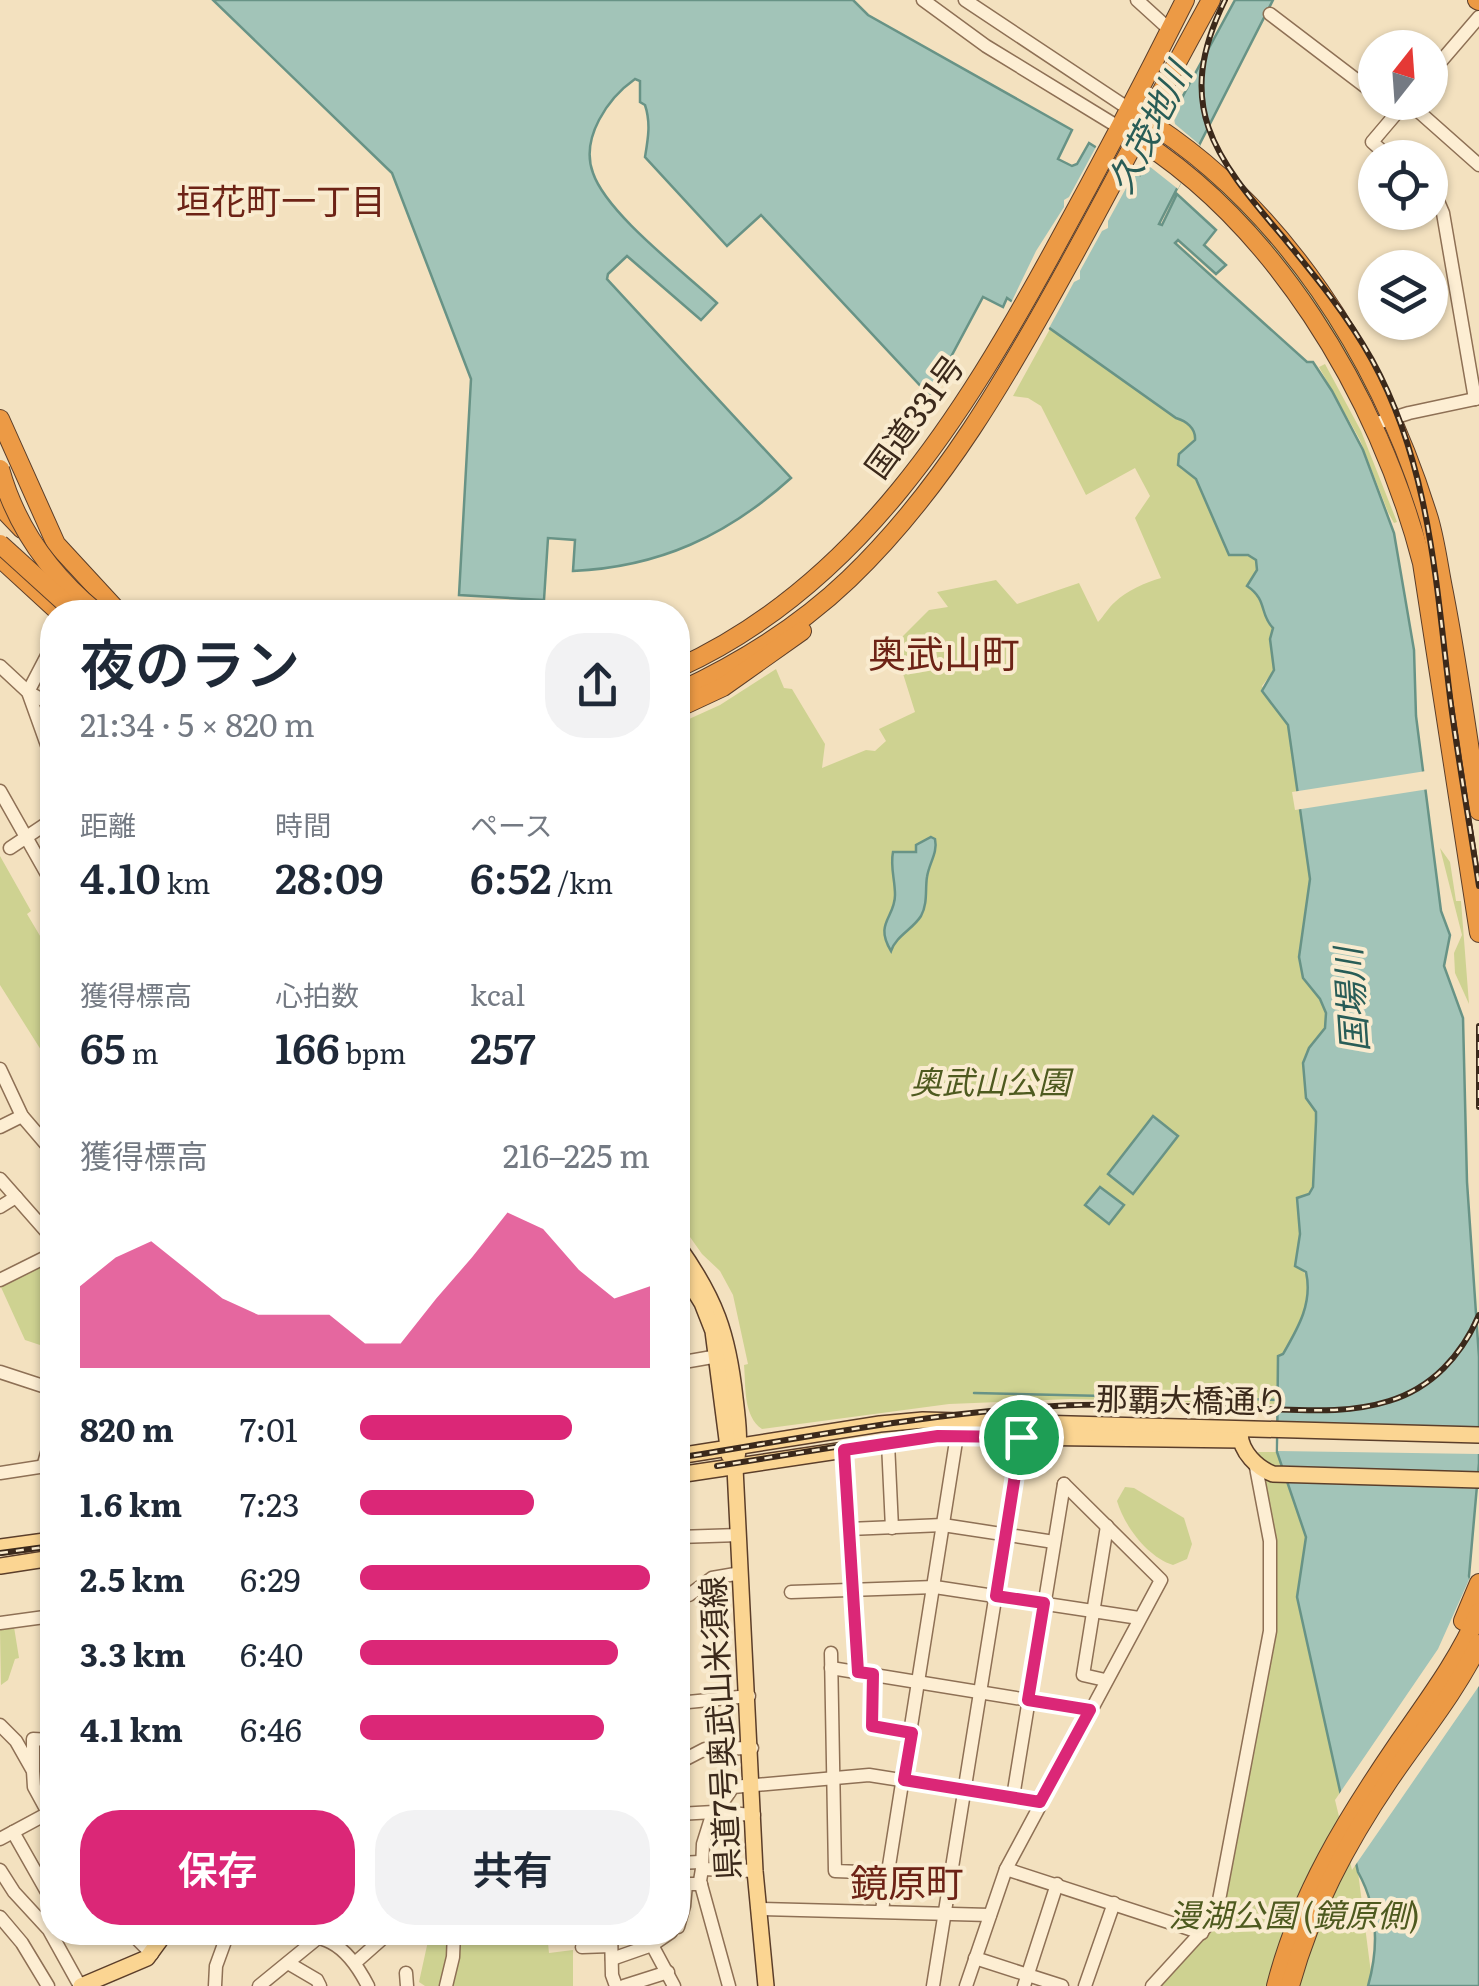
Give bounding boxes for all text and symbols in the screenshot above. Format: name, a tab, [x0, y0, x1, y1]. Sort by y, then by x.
north arrow	[1358, 30, 1448, 120]
map controls	[1358, 30, 1448, 340]
water label: 久茂地川	[1092, 49, 1204, 201]
button: locate	[1358, 140, 1448, 230]
district label: 垣花町一丁目	[176, 173, 386, 225]
button: layers	[1358, 250, 1448, 340]
street label: 国道331号	[851, 343, 974, 487]
text: 夜のラン	[80, 620, 300, 702]
district label: 奥武山町	[868, 623, 1020, 680]
button: share	[545, 633, 650, 738]
text: 21:34 · 5 × 820 m	[80, 699, 315, 747]
text: 距離	[80, 803, 136, 845]
text: 時間	[275, 803, 331, 845]
text: ペース	[470, 803, 553, 845]
text: 4.10	[80, 845, 161, 907]
text: 28:09	[275, 845, 384, 907]
text: 6:52	[470, 845, 551, 907]
text: km	[161, 861, 211, 903]
text: /km	[551, 861, 613, 903]
water label: 国場川	[1319, 942, 1379, 1054]
text: 獲得標高	[80, 973, 192, 1015]
text: 心拍数	[275, 973, 359, 1015]
text: kcal	[470, 973, 525, 1015]
text: 65	[80, 1015, 126, 1077]
text: 166	[275, 1015, 340, 1077]
text: 257	[470, 1015, 536, 1077]
text: m	[126, 1031, 159, 1073]
text: bpm	[340, 1031, 406, 1073]
park label: 奥武山公園	[910, 1056, 1074, 1104]
text: 獲得標高	[80, 1130, 208, 1178]
text: 216–225 m	[503, 1130, 650, 1178]
street label: 那覇大橋通り	[1096, 1372, 1288, 1424]
pin	[979, 1395, 1064, 1480]
text: 820 m	[80, 1404, 174, 1452]
text: 7:01	[240, 1404, 298, 1452]
icon: arrive	[994, 1410, 1049, 1465]
text: 1.6 km	[80, 1479, 182, 1527]
text: 7:23	[240, 1479, 300, 1527]
text: 2.5 km	[80, 1554, 185, 1602]
text: 6:29	[240, 1554, 300, 1602]
street label: 県道7号奥武山米須線	[686, 1575, 750, 1881]
text: 3.3 km	[80, 1629, 186, 1677]
text: 6:40	[240, 1629, 303, 1677]
text: 4.1 km	[80, 1704, 183, 1752]
text: 6:46	[240, 1704, 302, 1752]
button: 保存	[80, 1810, 355, 1925]
button: 共有	[375, 1810, 650, 1925]
district label: 鏡原町	[850, 1852, 964, 1909]
park label: 漫湖公園 (鏡原側)	[1168, 1889, 1420, 1937]

